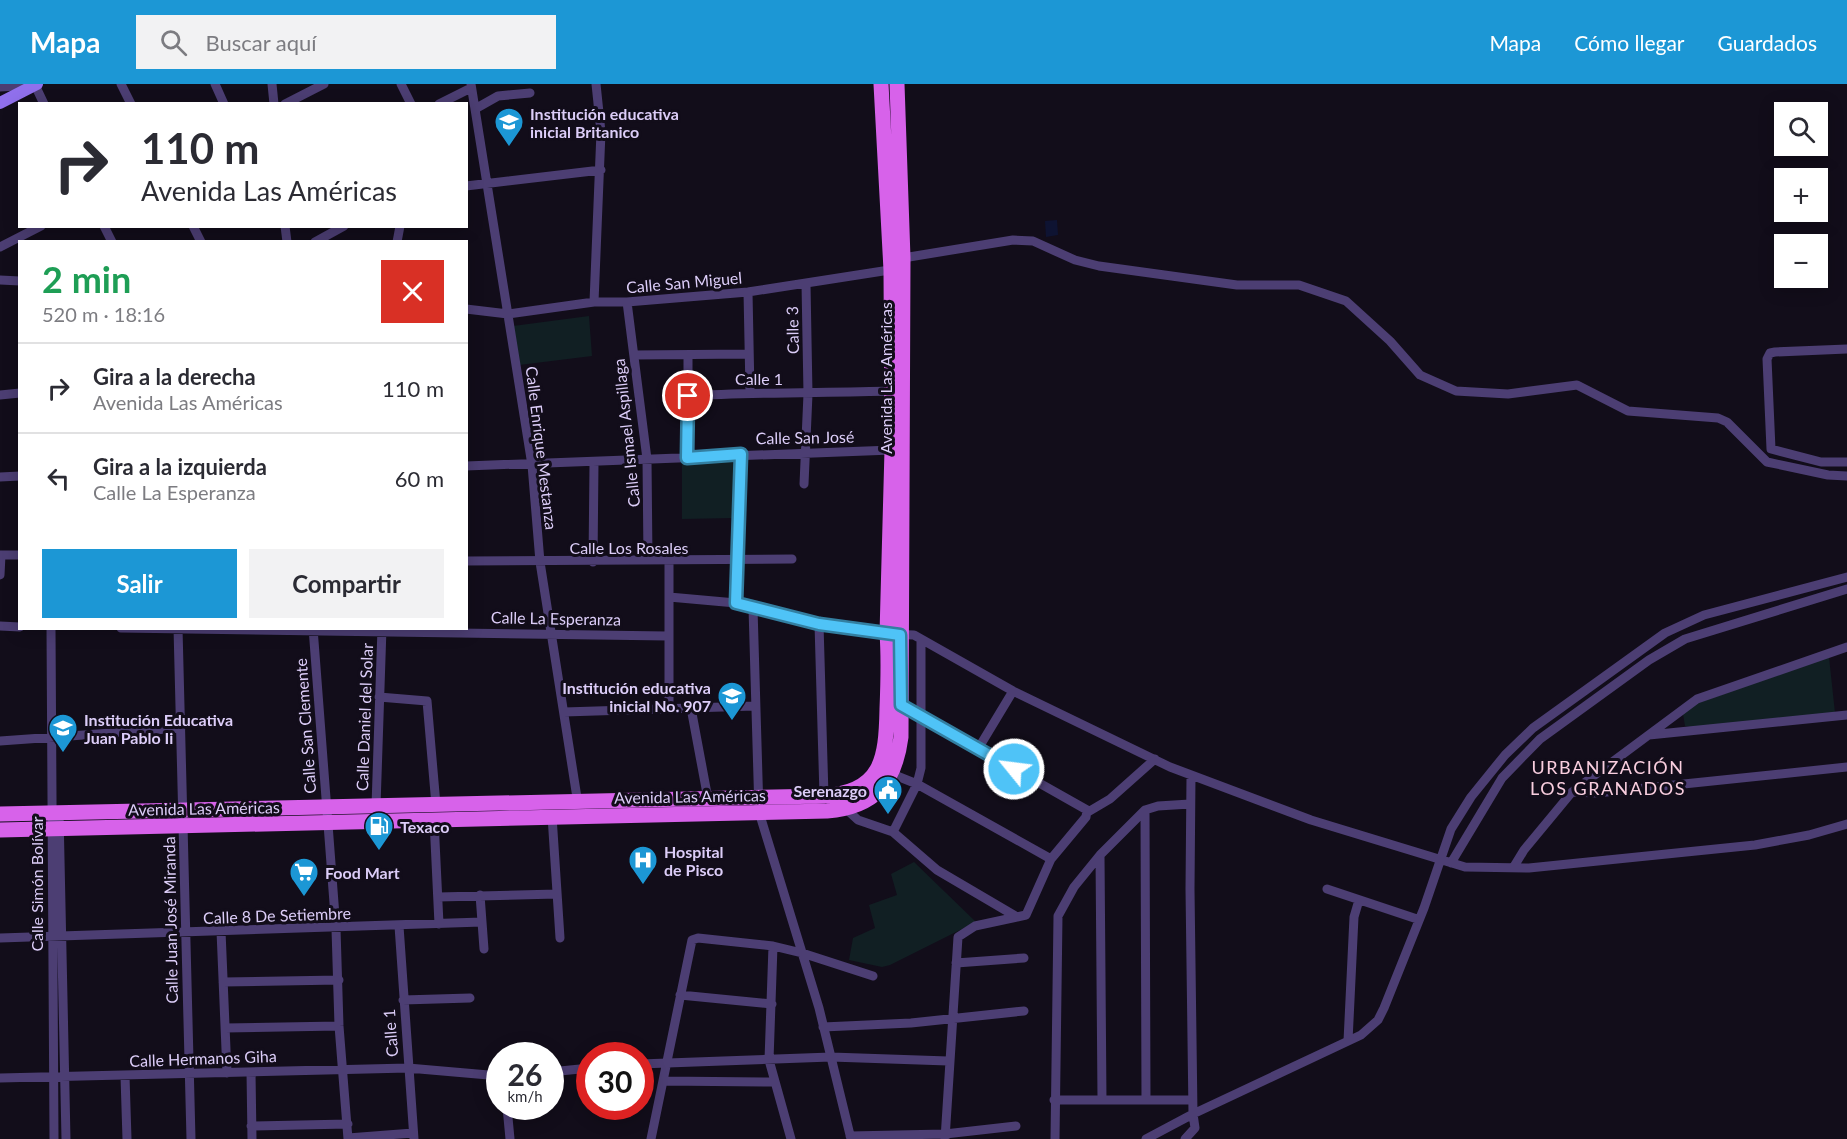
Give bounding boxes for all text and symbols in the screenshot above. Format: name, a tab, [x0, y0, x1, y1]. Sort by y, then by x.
search box	[136, 15, 556, 69]
text: Mapa	[30, 25, 100, 59]
icon: search	[157, 26, 190, 59]
text: Buscar aquí	[205, 29, 317, 56]
text: Mapa	[1489, 30, 1541, 55]
text: Cómo llegar	[1574, 30, 1685, 55]
text: Guardados	[1718, 30, 1817, 55]
map controls	[1774, 102, 1828, 288]
button: search	[1774, 102, 1828, 156]
place label: Institución educativa inicial Britanico	[530, 104, 679, 141]
school or university icon: Institución educativa inicial Britanico	[493, 106, 525, 148]
text: 110 m	[141, 123, 259, 173]
icon: right	[42, 126, 120, 204]
button: +	[1774, 168, 1828, 222]
text: Avenida Las Américas	[141, 174, 397, 207]
button: −	[1774, 234, 1828, 288]
text: 2 min	[42, 257, 131, 301]
button: close	[381, 260, 444, 323]
street label: Calle San Miguel	[625, 267, 743, 297]
text: 520 m · 18:16	[42, 302, 165, 326]
street label: Avenida Las Américas	[876, 302, 895, 454]
street label: Calle 3	[782, 306, 802, 354]
street label: Calle Ismael Aspillaga	[609, 358, 643, 508]
text: Gira a la derecha	[93, 363, 256, 390]
street label: Calle Enrique Mestanza	[523, 365, 561, 531]
street label: Calle 1	[735, 369, 783, 388]
pin	[662, 370, 713, 421]
icon: right	[42, 372, 75, 405]
text: 110 m	[382, 375, 444, 402]
icon: arrive	[671, 379, 704, 412]
text: Avenida Las Américas	[93, 390, 283, 414]
street label: Calle San José	[755, 427, 855, 447]
text: Gira a la izquierda	[93, 453, 267, 480]
icon: left	[42, 462, 75, 495]
text: 60 m	[395, 465, 444, 492]
text: Calle La Esperanza	[93, 480, 256, 504]
street label: Calle Los Rosales	[569, 538, 689, 557]
button: Salir	[42, 549, 237, 618]
button: Compartir	[249, 549, 444, 618]
street label: Calle La Esperanza	[491, 607, 621, 629]
street label: Calle Daniel del Solar	[352, 642, 376, 791]
street label: Calle San Clemente	[291, 658, 319, 794]
place label: Institución educativa inicial No. 907	[562, 678, 711, 715]
school or university icon: Institución educativa inicial No. 907	[716, 680, 748, 722]
place label: Institución Educativa Juan Pablo Ii	[84, 710, 233, 747]
school or university icon: Institución Educativa Juan Pablo Ii	[47, 712, 79, 754]
position arrow	[982, 737, 1046, 801]
district label: URBANIZACIÓN LOS GRANADOS	[1530, 756, 1686, 799]
public building icon: Serenazgo	[872, 774, 904, 816]
place label: Serenazgo	[793, 781, 867, 800]
street label: Avenida Las Américas	[614, 785, 766, 807]
street label: Avenida Las Américas	[128, 797, 280, 819]
fuel station icon: Texaco	[363, 810, 395, 852]
street label: Calle Simón Bolívar	[27, 816, 46, 952]
place label: Texaco	[400, 817, 449, 836]
street label: Calle Juan José Miranda	[159, 836, 181, 1004]
place label: Hospital de Pisco	[664, 842, 724, 879]
hospital icon: Hospital de Pisco	[627, 844, 659, 886]
supermarket icon: Food Mart	[288, 856, 320, 898]
place label: Food Mart	[325, 863, 400, 882]
street label: Calle 8 De Setiembre	[203, 903, 351, 927]
street label: Calle 1	[379, 1008, 401, 1058]
speed limit sign: 30	[576, 1042, 654, 1120]
street label: Calle Hermanos Giha	[129, 1046, 277, 1070]
text: 26	[508, 1056, 542, 1092]
text: km/h	[507, 1087, 543, 1105]

